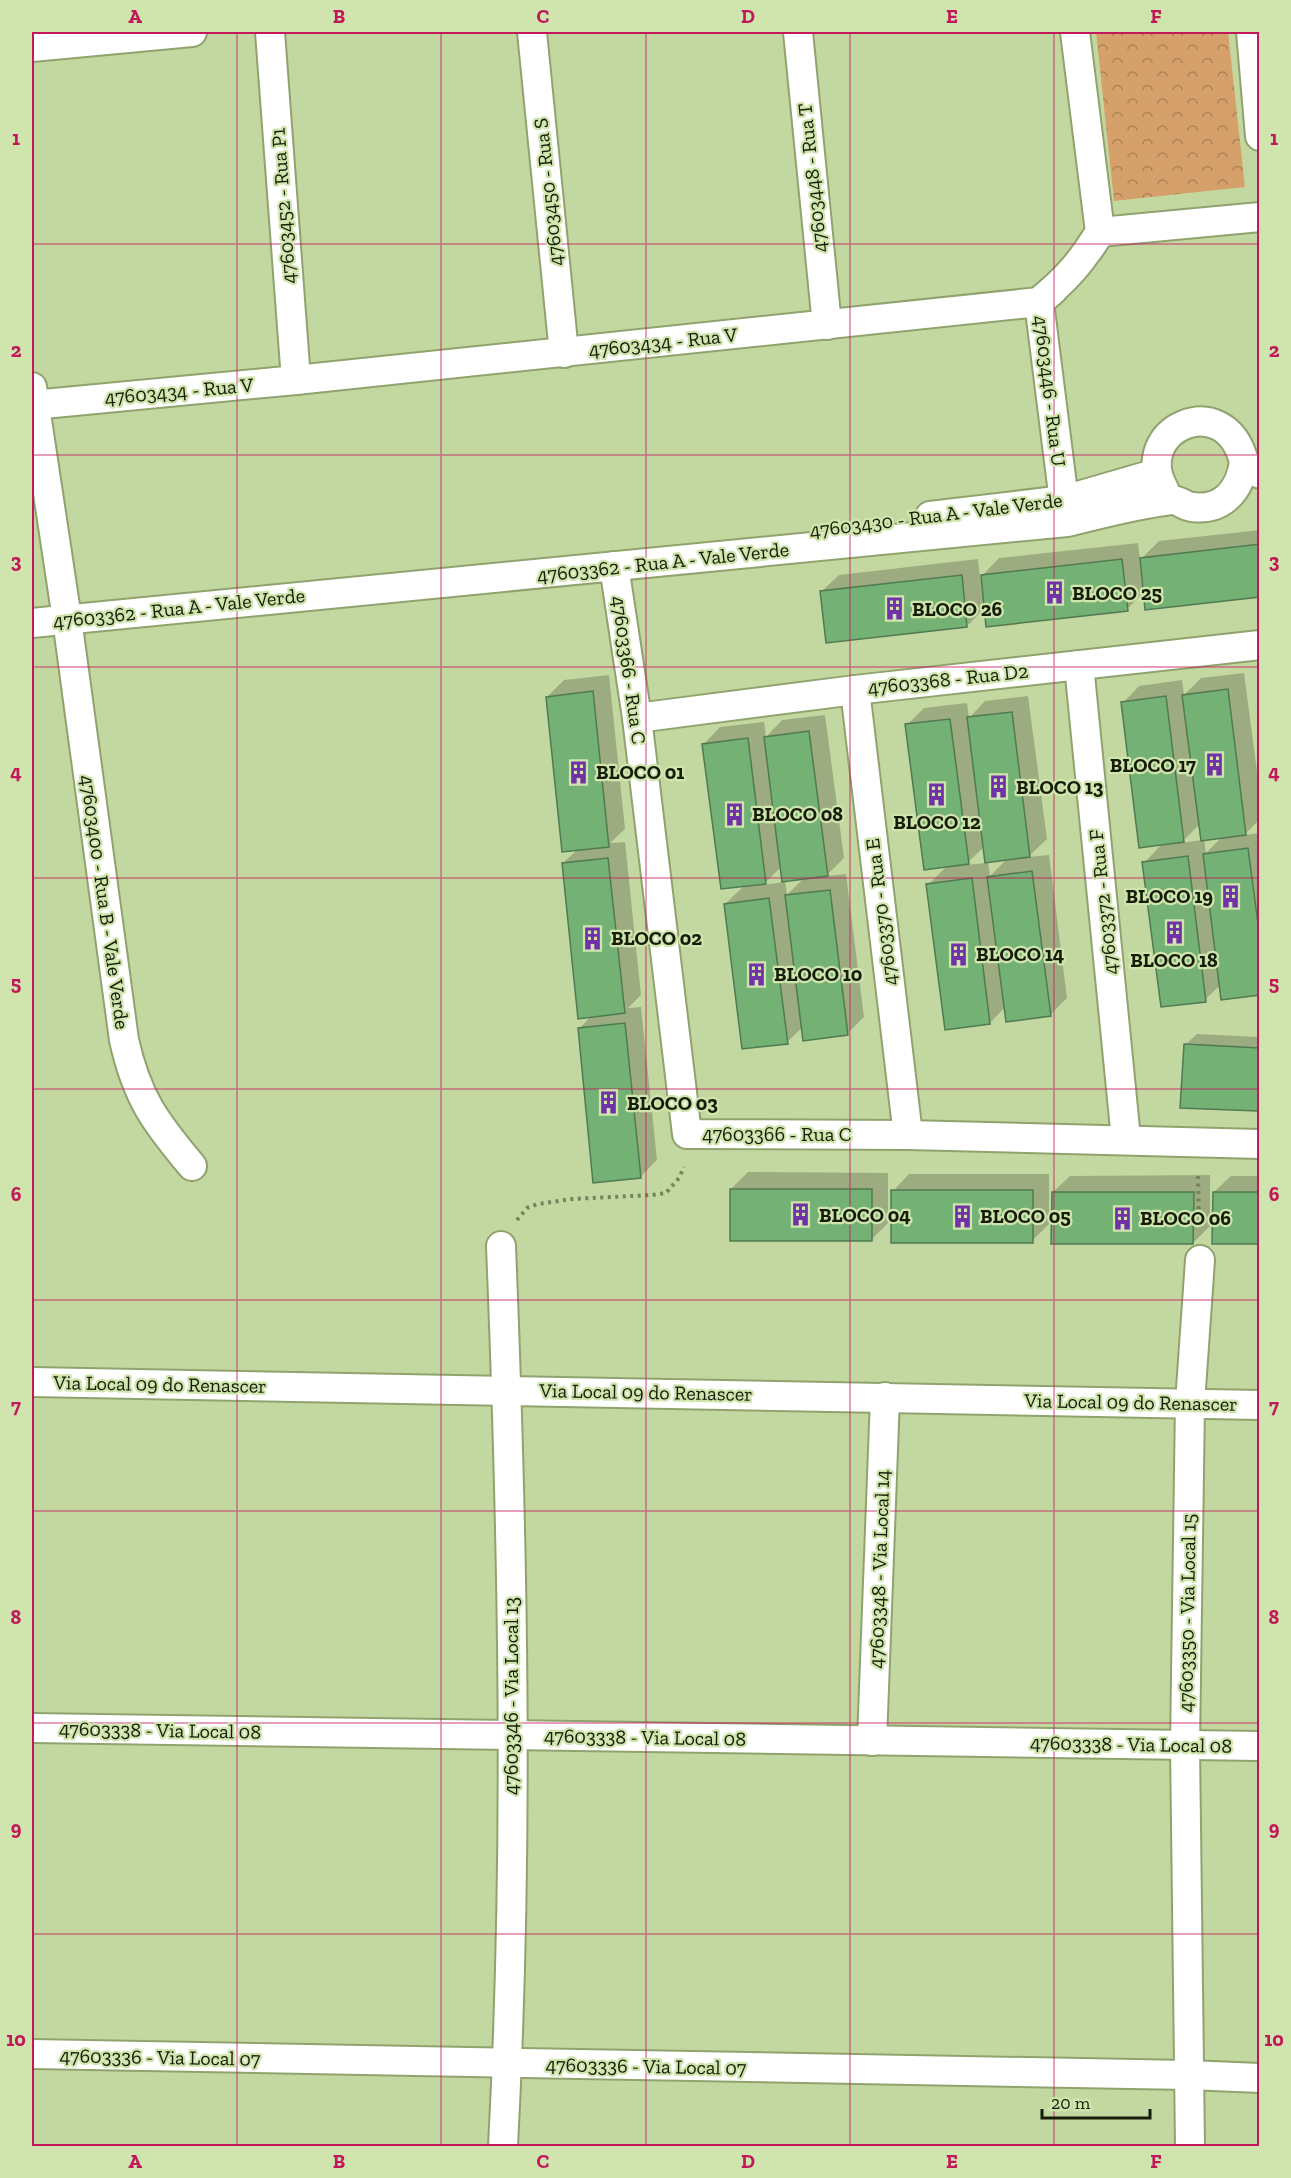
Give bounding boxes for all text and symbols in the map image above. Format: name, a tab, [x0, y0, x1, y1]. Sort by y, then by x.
text: A	[128, 4, 142, 28]
text: B	[333, 4, 345, 28]
text: C	[537, 4, 550, 28]
text: D	[741, 4, 755, 28]
text: E	[946, 4, 958, 28]
text: F	[1150, 4, 1162, 28]
street label: 47603448 - Rua T	[792, 102, 832, 254]
street label: 47603450 - Rua S	[528, 117, 568, 267]
text: 1	[12, 126, 20, 150]
text: 1	[1270, 126, 1278, 150]
street label: 47603452 - Rua P1	[266, 127, 300, 285]
street label: 47603446 - Rua U	[1029, 314, 1071, 468]
street label: 47603434 - Rua V	[588, 322, 738, 362]
text: 2	[11, 338, 22, 362]
text: 2	[1269, 338, 1280, 362]
street label: 47603434 - Rua V	[104, 373, 254, 409]
street label: 47603430 - Rua A - Vale Verde	[808, 488, 1064, 542]
street label: 47603362 - Rua A - Vale Verde	[536, 537, 790, 587]
text: 3	[11, 549, 22, 573]
text: 3	[1269, 549, 1280, 573]
building icon: BLOCO 25	[1041, 580, 1067, 606]
place label: BLOCO 25	[1072, 581, 1162, 605]
street label: 47603362 - Rua A - Vale Verde	[52, 583, 306, 633]
street label: 47603366 - Rua C	[607, 594, 651, 746]
building icon: BLOCO 26	[881, 596, 907, 622]
place label: BLOCO 26	[912, 597, 1002, 621]
street label: 47603368 - Rua D2	[867, 659, 1029, 699]
building icon: BLOCO 17	[1201, 752, 1227, 778]
place label: BLOCO 17	[1110, 753, 1196, 777]
building icon: BLOCO 01	[565, 759, 591, 785]
text: 4	[10, 760, 22, 784]
place label: BLOCO 01	[596, 760, 684, 784]
text: 4	[1268, 760, 1280, 784]
street label: 47603400 - Rua B - Vale Verde	[75, 773, 135, 1031]
building icon: BLOCO 13	[985, 774, 1011, 800]
place label: BLOCO 13	[1016, 775, 1104, 799]
building icon: BLOCO 12	[924, 781, 950, 807]
building icon: BLOCO 08	[721, 801, 747, 827]
place label: BLOCO 08	[752, 802, 843, 826]
place label: BLOCO 12	[893, 810, 981, 834]
street label: 47603372 - Rua F	[1083, 828, 1123, 976]
street label: 47603370 - Rua E	[860, 837, 902, 987]
building icon: BLOCO 19	[1218, 883, 1244, 909]
place label: BLOCO 19	[1126, 884, 1213, 908]
building icon: BLOCO 18	[1161, 919, 1187, 945]
building icon: BLOCO 02	[580, 925, 606, 951]
place label: BLOCO 02	[611, 926, 702, 950]
building icon: BLOCO 14	[945, 941, 971, 967]
place label: BLOCO 14	[976, 942, 1064, 966]
place label: BLOCO 18	[1130, 948, 1218, 972]
building icon: BLOCO 10	[743, 961, 769, 987]
place label: BLOCO 10	[774, 962, 862, 986]
text: 5	[11, 971, 21, 995]
text: 5	[1269, 971, 1279, 995]
building icon: BLOCO 03	[596, 1090, 622, 1116]
place label: BLOCO 03	[627, 1091, 718, 1115]
street label: 47603366 - Rua C	[702, 1122, 852, 1146]
text: 6	[11, 1182, 22, 1206]
text: 6	[1269, 1182, 1280, 1206]
building icon: BLOCO 04	[788, 1202, 814, 1228]
place label: BLOCO 04	[819, 1203, 911, 1227]
building icon: BLOCO 05	[949, 1203, 975, 1229]
place label: BLOCO 05	[980, 1204, 1071, 1228]
building icon: BLOCO 06	[1109, 1205, 1135, 1231]
place label: BLOCO 06	[1140, 1206, 1231, 1230]
street label: Via Local 09 do Renascer	[52, 1370, 267, 1398]
street label: Via Local 09 do Renascer	[538, 1378, 753, 1406]
street label: Via Local 09 do Renascer	[1023, 1388, 1238, 1416]
text: 7	[11, 1394, 21, 1418]
text: 7	[1269, 1394, 1279, 1418]
street label: 47603348 - Via Local 14	[864, 1469, 894, 1669]
street label: 47603350 - Via Local 15	[1173, 1513, 1201, 1713]
street label: 47603346 - Via Local 13	[499, 1597, 523, 1795]
text: 8	[11, 1605, 22, 1629]
text: 8	[1269, 1605, 1280, 1629]
street label: 47603338 - Via Local 08	[59, 1716, 261, 1744]
street label: 47603338 - Via Local 08	[544, 1723, 746, 1751]
street label: 47603338 - Via Local 08	[1030, 1730, 1232, 1758]
text: 9	[11, 1816, 22, 1840]
text: 9	[1269, 1816, 1280, 1840]
text: 10	[6, 2027, 26, 2051]
text: 10	[1264, 2027, 1284, 2051]
street label: 47603336 - Via Local 07	[60, 2043, 261, 2071]
street label: 47603336 - Via Local 07	[546, 2052, 747, 2080]
scale bar	[1042, 2082, 1150, 2120]
text: 20 m	[1051, 2092, 1091, 2114]
text: A	[128, 2149, 142, 2173]
text: B	[333, 2149, 345, 2173]
text: C	[537, 2149, 550, 2173]
text: D	[741, 2149, 755, 2173]
text: E	[946, 2149, 958, 2173]
text: F	[1150, 2149, 1162, 2173]

